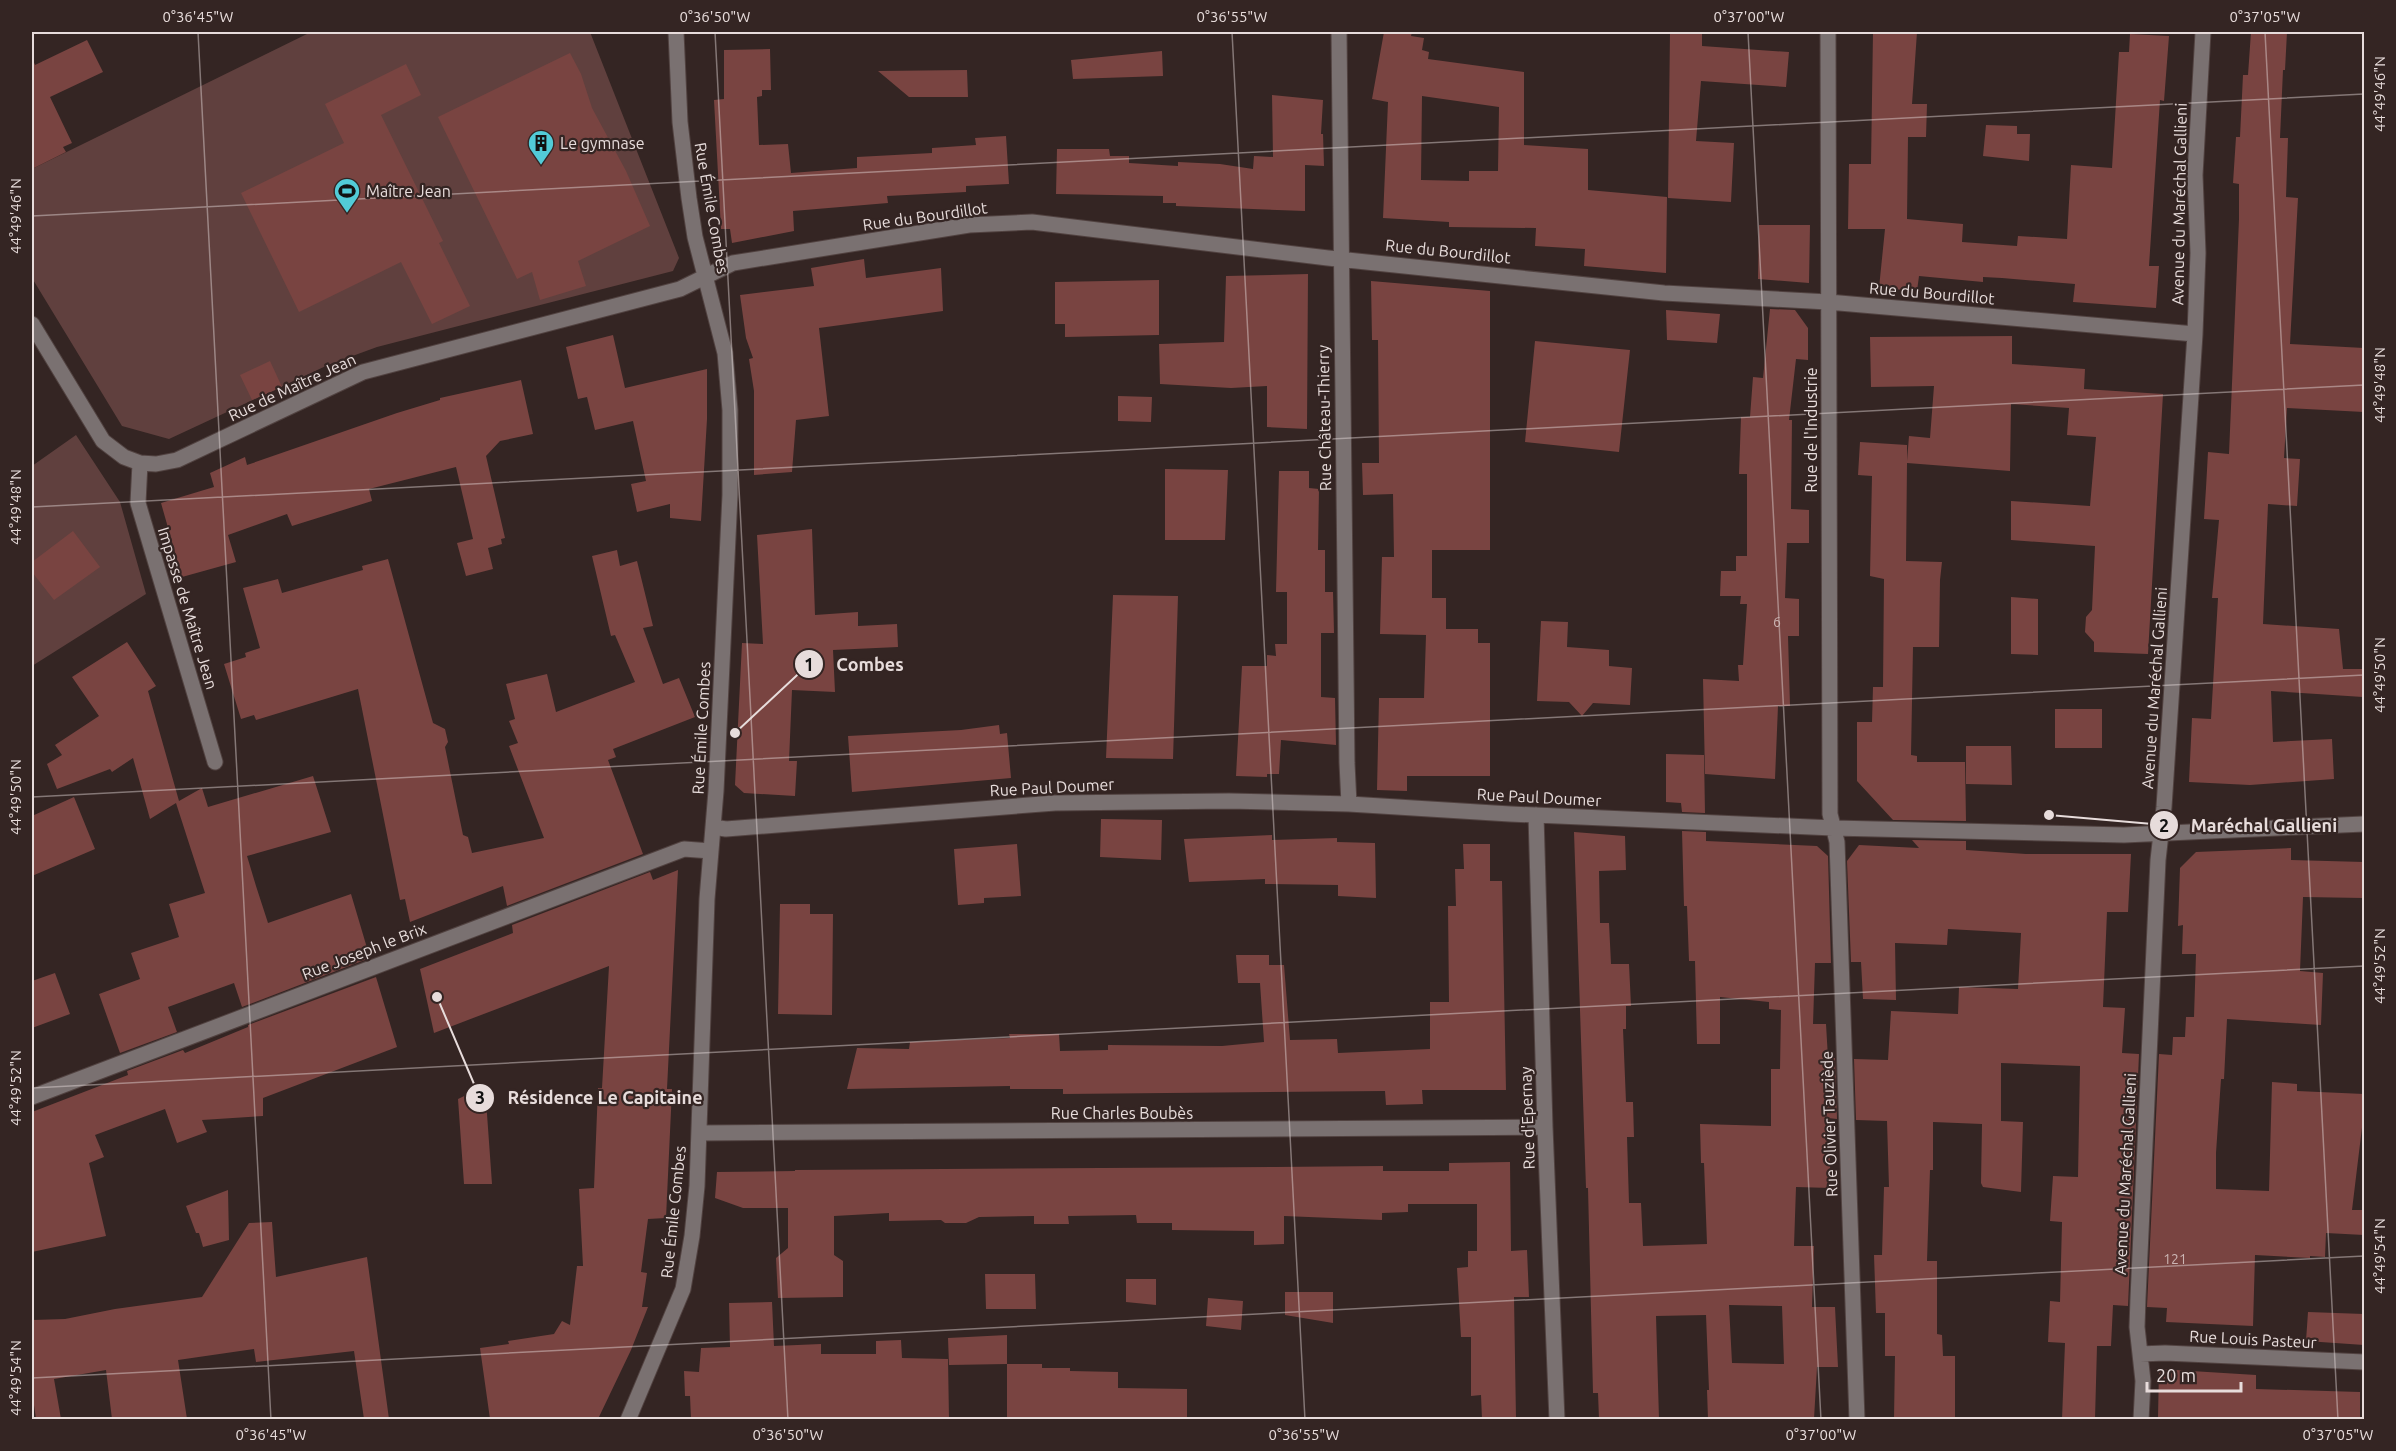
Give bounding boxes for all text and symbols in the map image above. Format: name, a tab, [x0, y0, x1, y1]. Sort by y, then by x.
text: 0°36'45"W	[163, 8, 234, 25]
text: 0°36'50"W	[680, 8, 751, 25]
text: 0°36'55"W	[1197, 8, 1268, 25]
text: 0°37'00"W	[1714, 8, 1785, 25]
text: 0°37'05"W	[2230, 8, 2301, 25]
text: 44°49'46"N	[2371, 56, 2388, 132]
street label: Avenue du Maréchal Gallieni	[2168, 103, 2190, 305]
building icon: Le gymnase	[526, 128, 556, 166]
place label: Le gymnase	[560, 134, 644, 152]
street label: Rue Émile Combes	[692, 141, 734, 275]
sports icon: Maître Jean	[332, 176, 362, 214]
text: 44°49'46"N	[7, 178, 24, 254]
place label: Maître Jean	[366, 182, 451, 200]
street label: Rue du Bourdillot	[861, 198, 989, 234]
street label: Rue du Bourdillot	[1385, 235, 1512, 267]
street label: Rue du Bourdillot	[1869, 279, 1996, 308]
street label: Rue Château-Thierry	[1314, 345, 1334, 491]
text: 44°49'48"N	[2371, 347, 2388, 423]
street label: Rue de Maître Jean	[225, 350, 359, 424]
street label: Rue de l'Industrie	[1802, 367, 1820, 493]
text: 44°49'48"N	[7, 469, 24, 545]
street label: Impasse de Maître Jean	[155, 525, 221, 691]
street label: Avenue du Maréchal Gallieni	[2138, 586, 2170, 790]
house number: 6	[1773, 614, 1781, 630]
text: 44°49'50"N	[2371, 637, 2388, 713]
callout: Combes	[794, 646, 916, 682]
text: 1	[804, 654, 814, 674]
text: Combes	[836, 654, 904, 674]
street label: Rue Émile Combes	[687, 661, 713, 795]
text: 44°49'50"N	[7, 759, 24, 835]
street label: Rue Paul Doumer	[989, 775, 1115, 799]
street label: Rue Paul Doumer	[1476, 785, 1602, 809]
callout: Maréchal Gallieni	[2149, 807, 2349, 843]
text: 2	[2159, 815, 2169, 835]
text: Maréchal Gallieni	[2191, 815, 2337, 835]
street label: Rue Joseph le Brix	[299, 919, 429, 983]
text: 44°49'52"N	[2371, 928, 2388, 1004]
text: 44°49'52"N	[7, 1050, 24, 1126]
street label: Rue Olivier Tauziède	[1817, 1051, 1841, 1197]
street label: Rue d'Epernay	[1516, 1066, 1538, 1170]
street label: Avenue du Maréchal Gallieni	[2111, 1072, 2139, 1276]
callout: Résidence Le Capitaine	[465, 1080, 714, 1116]
text: 3	[475, 1087, 485, 1107]
text: Résidence Le Capitaine	[507, 1087, 703, 1107]
street label: Rue Charles Boubès	[1051, 1104, 1193, 1122]
street label: Rue Émile Combes	[655, 1145, 689, 1279]
text: 44°49'54"N	[2371, 1218, 2388, 1294]
house number: 121	[2163, 1251, 2187, 1267]
street label: Rue Louis Pasteur	[2189, 1327, 2317, 1351]
text: 44°49'54"N	[7, 1340, 24, 1416]
scale bar	[2147, 1355, 2242, 1393]
text: 20 m	[2156, 1365, 2196, 1385]
text: 0°36'45"W	[236, 1426, 307, 1443]
text: 0°36'50"W	[753, 1426, 824, 1443]
text: 0°36'55"W	[1269, 1426, 1340, 1443]
text: 0°37'00"W	[1786, 1426, 1857, 1443]
text: 0°37'05"W	[2303, 1426, 2374, 1443]

